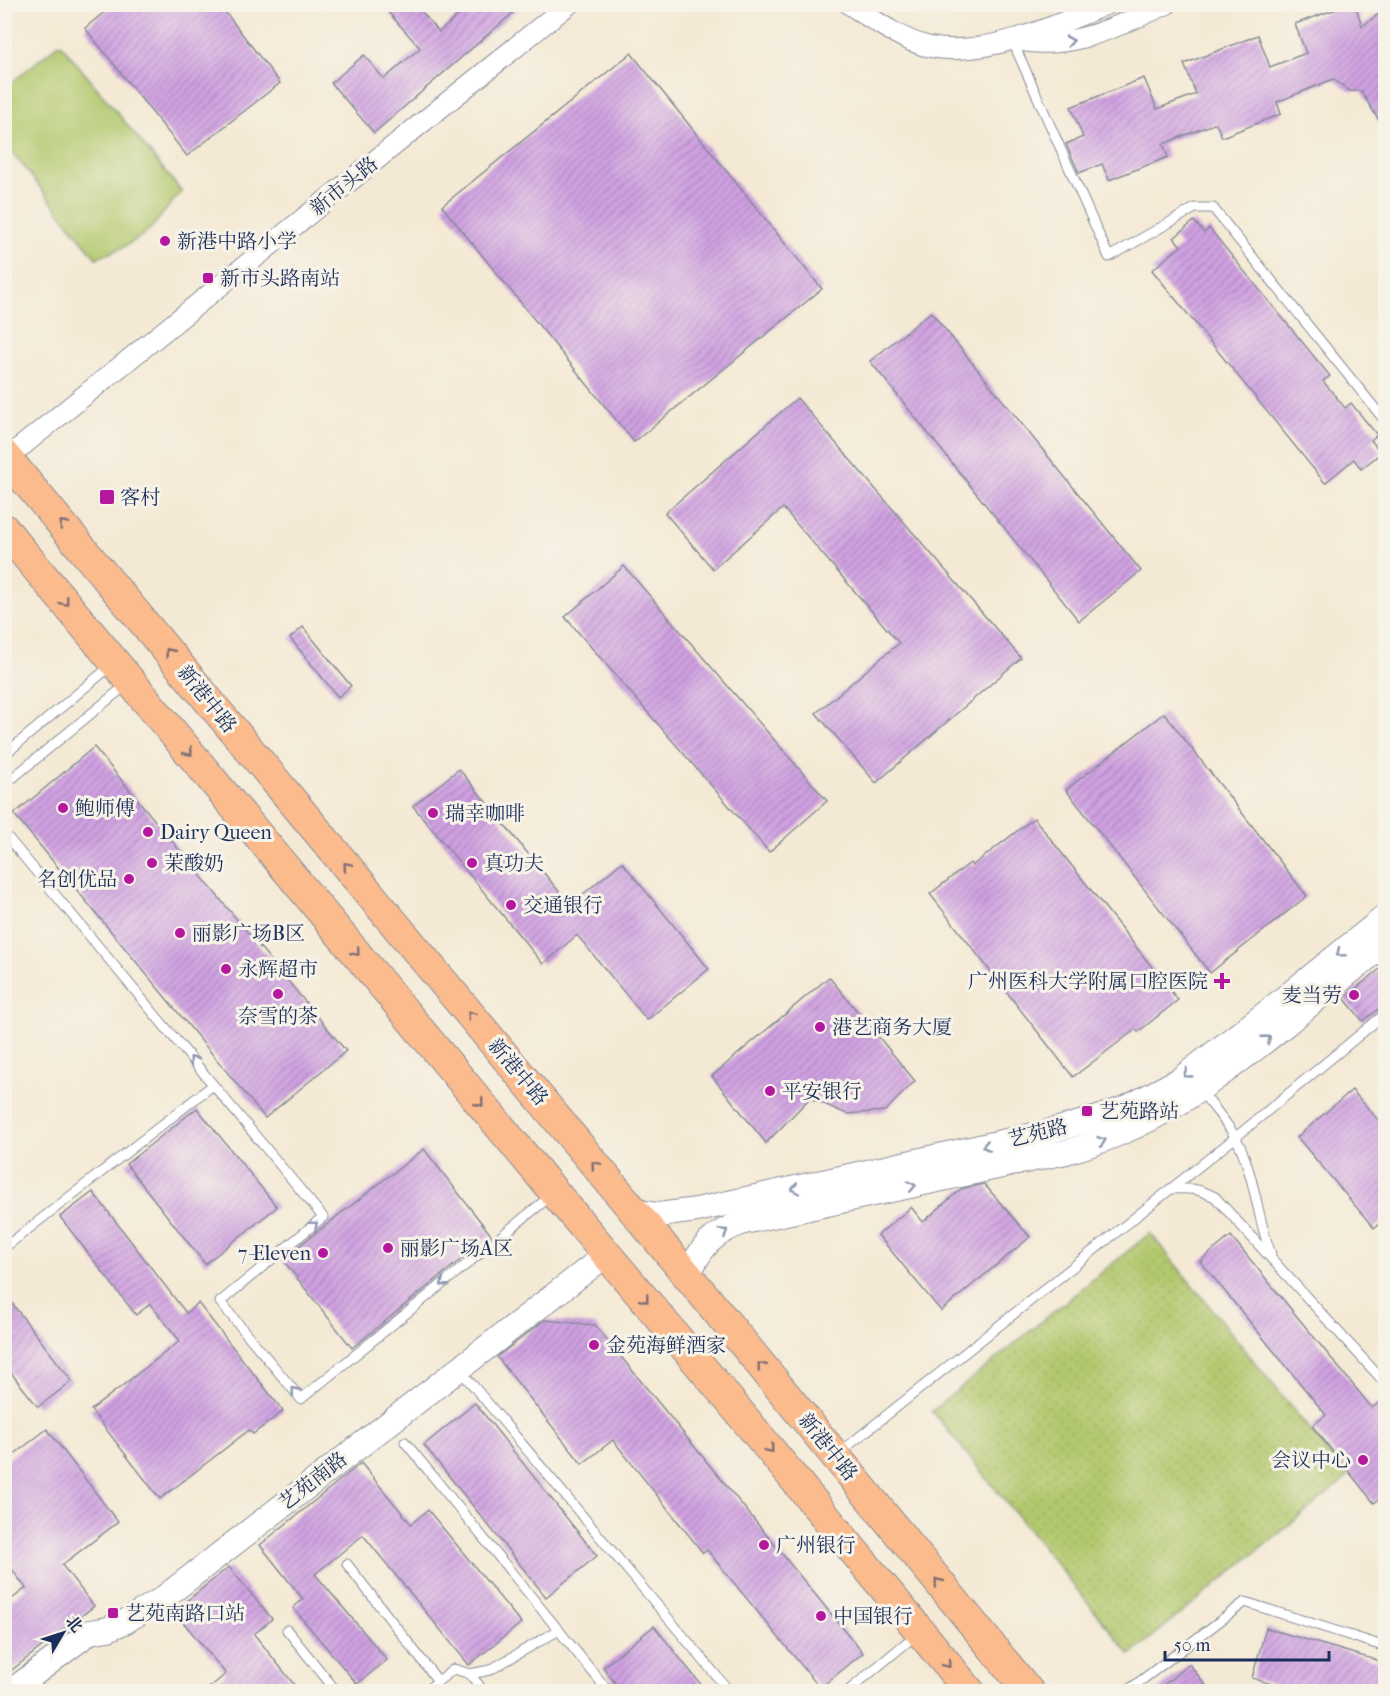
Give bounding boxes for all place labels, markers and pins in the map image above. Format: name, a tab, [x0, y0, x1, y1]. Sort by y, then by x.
place label: 新港中路小学	[177, 230, 297, 253]
marker: 新港中路小学	[158, 234, 172, 248]
place label: 新市头路南站	[220, 267, 340, 290]
marker: 新市头路南站	[201, 271, 215, 285]
place label: 客村	[120, 486, 160, 509]
marker: 客村	[98, 488, 116, 506]
place label: 鲍师傅	[75, 797, 135, 820]
marker: 鲍师傅	[56, 801, 70, 815]
place label: 瑞幸咖啡	[445, 802, 525, 825]
marker: 瑞幸咖啡	[426, 806, 440, 820]
place label: Dairy Queen	[160, 821, 272, 844]
marker: Dairy Queen	[141, 825, 155, 839]
place label: 茉酸奶	[164, 852, 224, 875]
place label: 真功夫	[484, 852, 544, 875]
marker: 茉酸奶	[145, 856, 159, 870]
marker: 真功夫	[465, 856, 479, 870]
place label: 名创优品	[37, 868, 117, 891]
marker: 名创优品	[122, 872, 136, 886]
place label: 交通银行	[523, 894, 603, 917]
marker: 交通银行	[504, 898, 518, 912]
place label: 丽影广场B区	[192, 922, 305, 945]
marker: 丽影广场B区	[173, 926, 187, 940]
place label: 永辉超市	[238, 958, 318, 981]
marker: 永辉超市	[219, 962, 233, 976]
place label: 广州医科大学附属口腔医院	[968, 970, 1208, 993]
marker: 广州医科大学附属口腔医院	[1213, 972, 1231, 990]
place label: 麦当劳	[1282, 984, 1342, 1007]
marker: 奈雪的茶	[271, 987, 285, 1001]
marker: 麦当劳	[1347, 988, 1361, 1002]
place label: 奈雪的茶	[238, 1005, 318, 1028]
place label: 港艺商务大厦	[832, 1016, 952, 1039]
marker: 港艺商务大厦	[813, 1020, 827, 1034]
place label: 平安银行	[782, 1080, 862, 1103]
marker: 平安银行	[763, 1084, 777, 1098]
place label: 艺苑路站	[1099, 1100, 1179, 1123]
marker: 艺苑路站	[1080, 1104, 1094, 1118]
place label: 丽影广场A区	[400, 1237, 513, 1260]
marker: 丽影广场A区	[381, 1241, 395, 1255]
place label: 7-Eleven	[238, 1242, 311, 1265]
marker: 7-Eleven	[316, 1246, 330, 1260]
place label: 金苑海鲜酒家	[606, 1334, 726, 1357]
marker: 金苑海鲜酒家	[587, 1338, 601, 1352]
place label: 会议中心	[1271, 1449, 1351, 1472]
marker: 会议中心	[1356, 1453, 1370, 1467]
place label: 广州银行	[776, 1534, 856, 1557]
marker: 广州银行	[757, 1538, 771, 1552]
place label: 艺苑南路口站	[125, 1602, 245, 1625]
place label: 中国银行	[833, 1605, 913, 1628]
marker: 艺苑南路口站	[106, 1606, 120, 1620]
marker: 中国银行	[814, 1609, 828, 1623]

